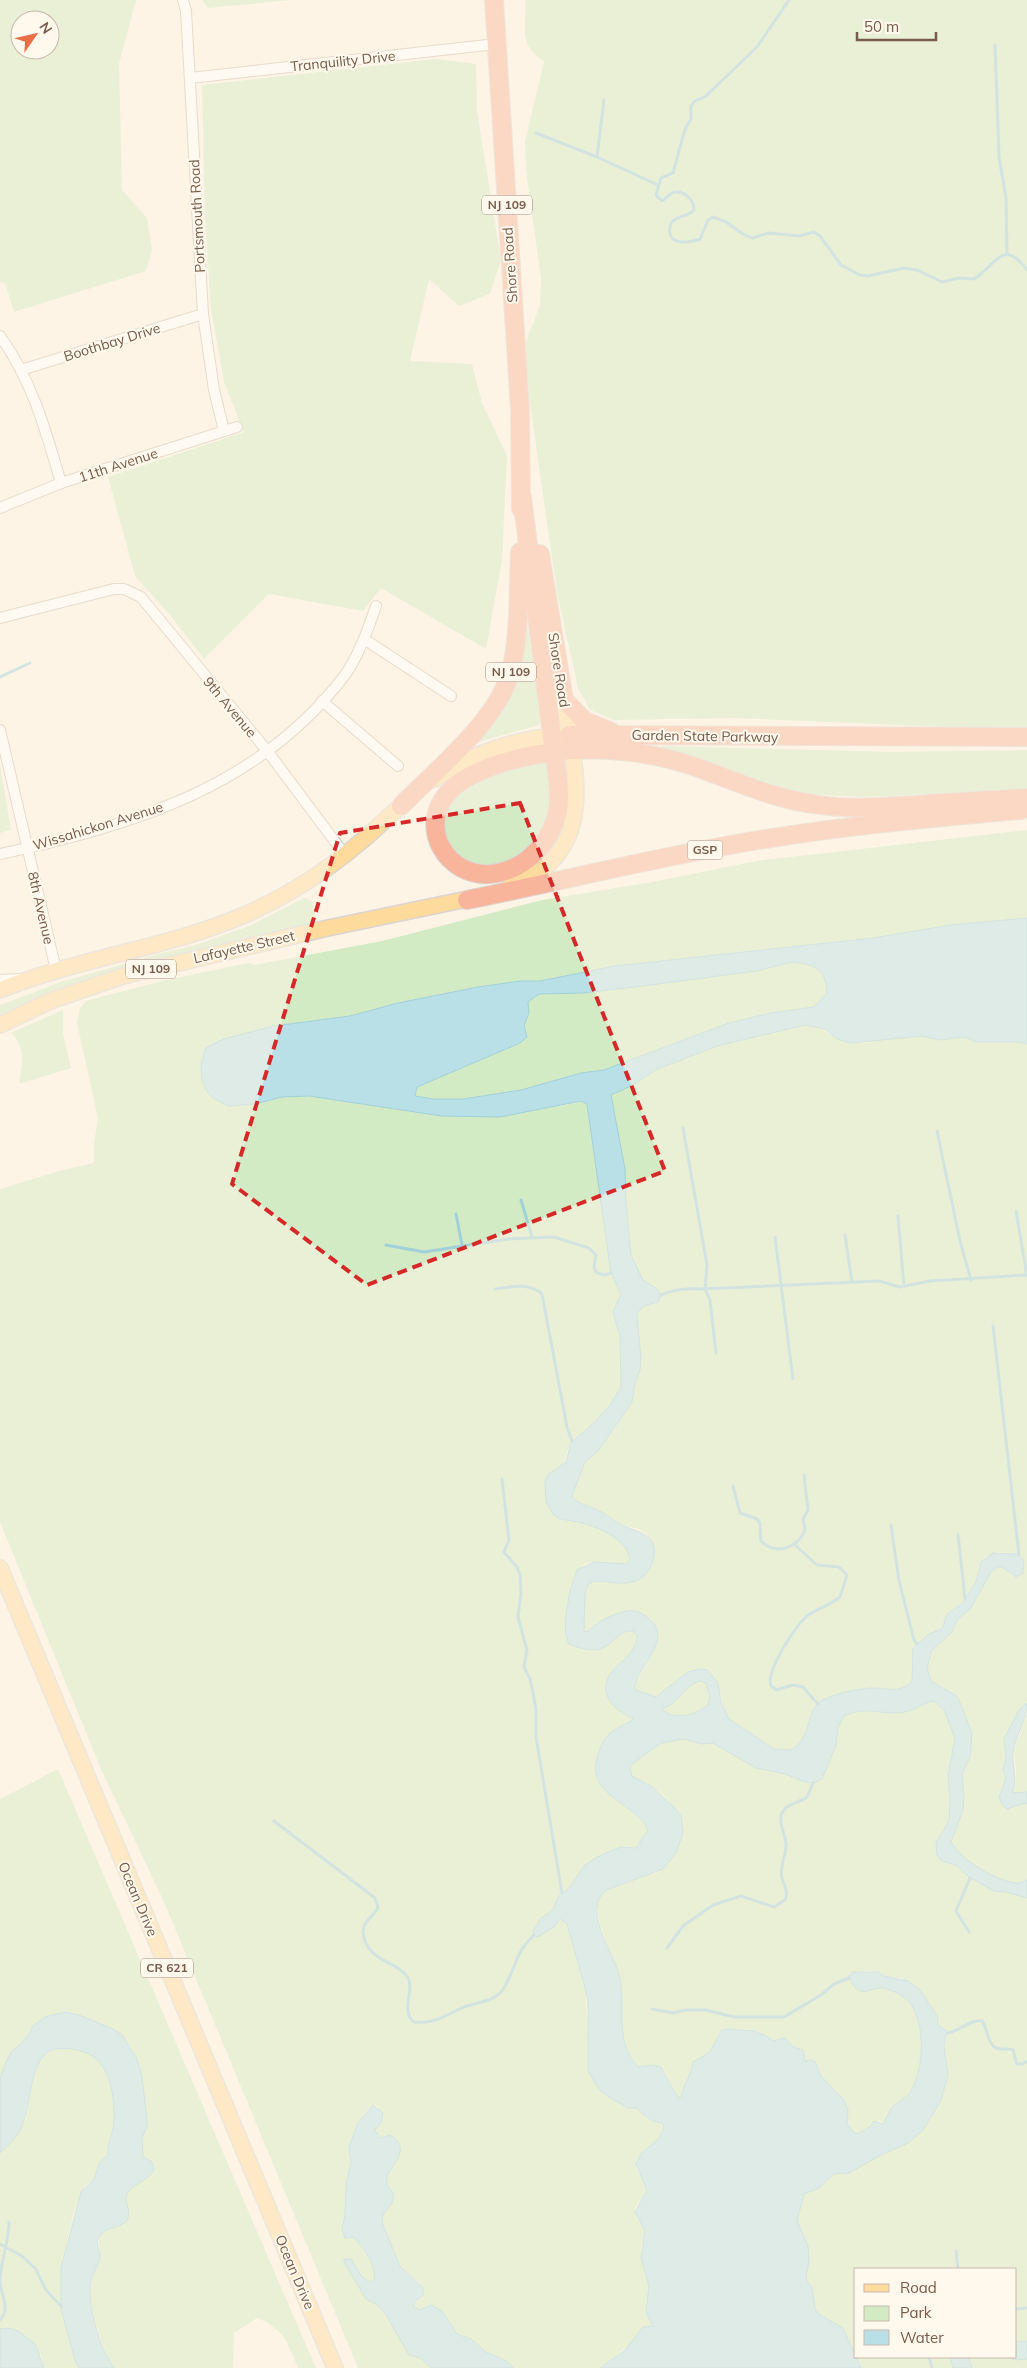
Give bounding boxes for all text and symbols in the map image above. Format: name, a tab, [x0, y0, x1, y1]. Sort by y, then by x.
north arrow	[10, 10, 60, 60]
scale bar	[857, 10, 936, 42]
text: 50 m	[864, 17, 899, 36]
text: N	[35, 18, 56, 37]
street label: Tranquility Drive	[290, 47, 396, 75]
street label: Portsmouth Road	[185, 159, 209, 273]
road number: NJ 109	[482, 196, 532, 214]
street label: Shore Road	[498, 227, 522, 303]
street label: Boothbay Drive	[61, 319, 163, 365]
street label: 11th Avenue	[76, 444, 160, 486]
street label: Shore Road	[544, 631, 574, 709]
road number: NJ 109	[486, 662, 536, 682]
street label: 9th Avenue	[199, 673, 261, 741]
street label: Garden State Parkway	[632, 726, 779, 746]
street label: Wissahickon Avenue	[31, 798, 165, 854]
road number: GSP	[688, 840, 722, 860]
street label: 8th Avenue	[24, 870, 58, 946]
street label: Lafayette Street	[192, 927, 297, 967]
road number: NJ 109	[126, 960, 176, 979]
street label: Ocean Drive	[114, 1859, 162, 1939]
road number: CR 621	[141, 1959, 193, 1978]
street label: Ocean Drive	[271, 2232, 319, 2312]
legend	[854, 2268, 1017, 2358]
text: Road	[900, 2278, 937, 2297]
text: Park	[900, 2303, 932, 2322]
text: Water	[900, 2328, 944, 2347]

